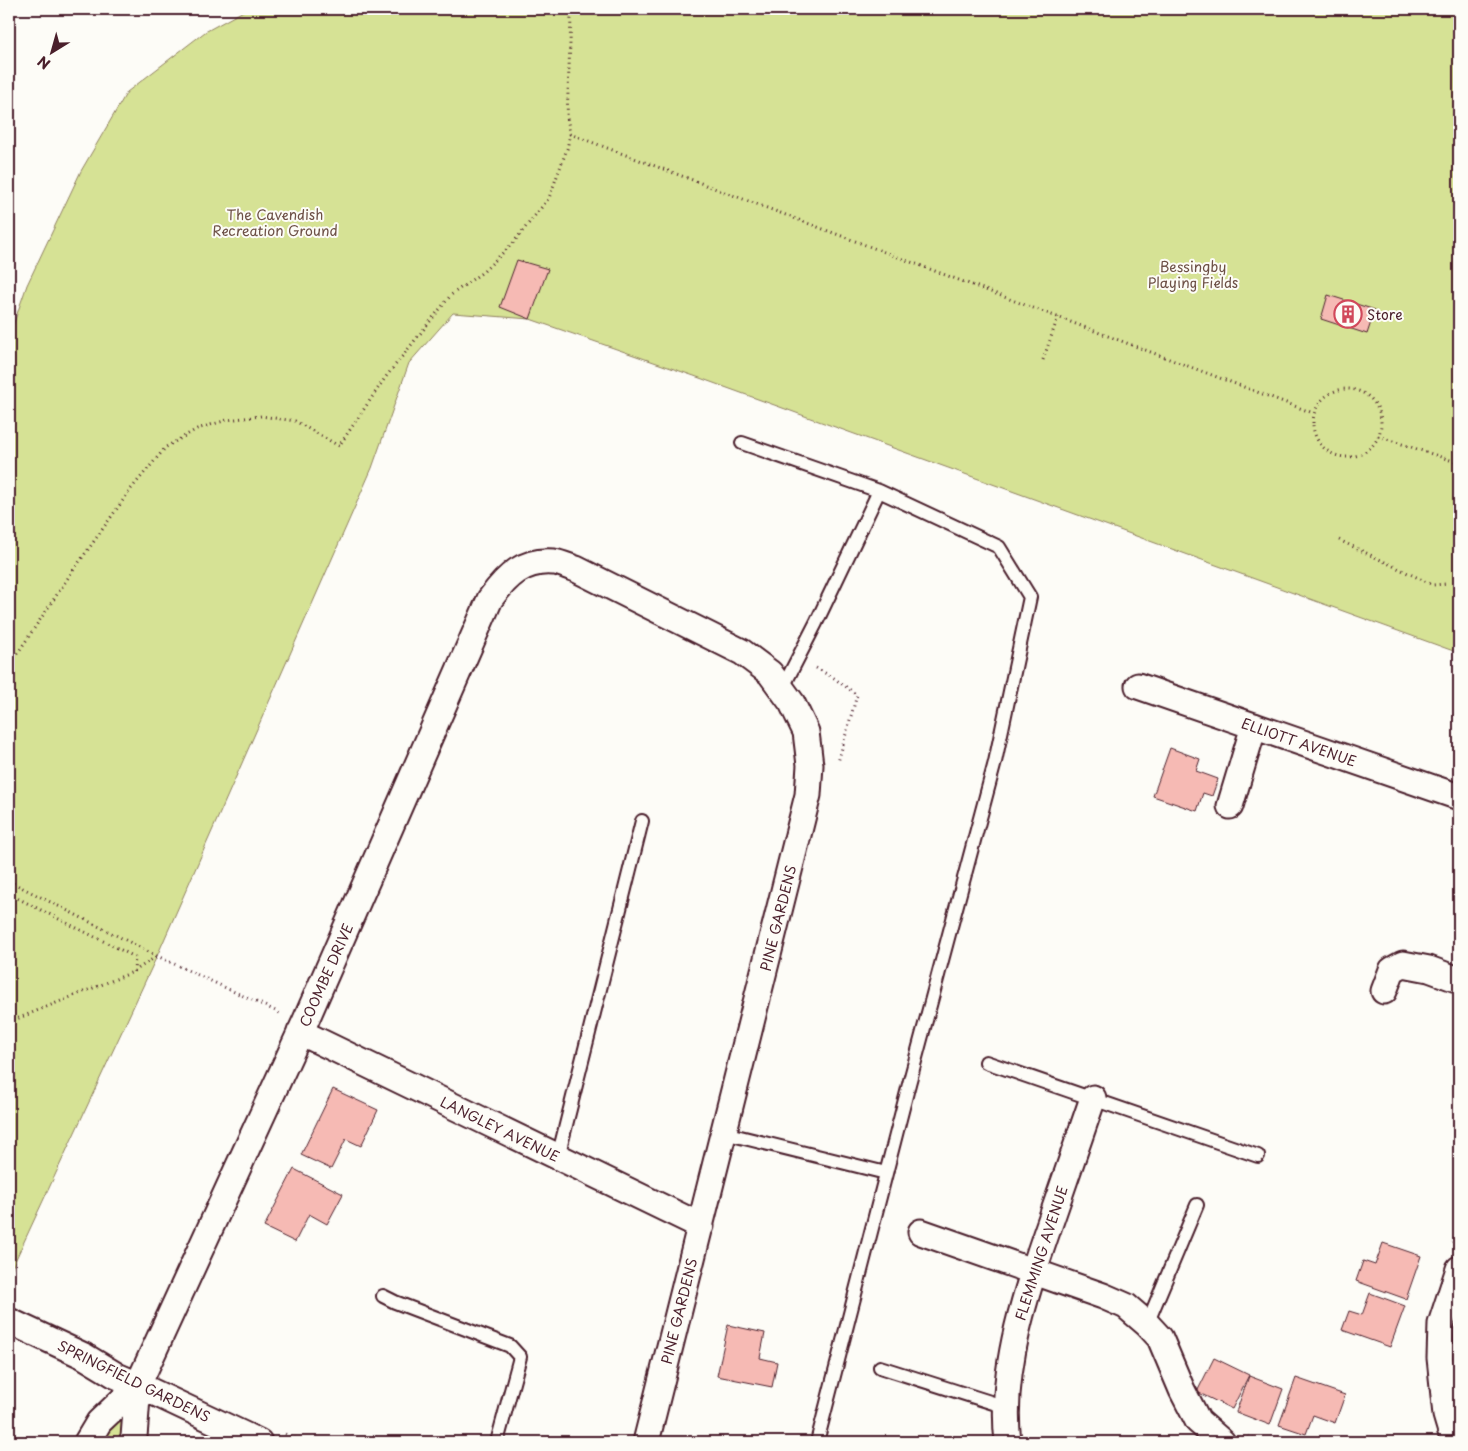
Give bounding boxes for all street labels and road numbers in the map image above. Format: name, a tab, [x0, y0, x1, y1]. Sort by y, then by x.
street label: ELLIOTT AVENUE	[1239, 712, 1360, 772]
street label: PINE GARDENS	[755, 863, 801, 973]
street label: COOMBE DRIVE	[294, 920, 358, 1030]
street label: LANGLEY AVENUE	[437, 1091, 563, 1167]
street label: FLEMMING AVENUE	[1009, 1183, 1073, 1323]
street label: PINE GARDENS	[656, 1256, 702, 1366]
street label: SPRINGFIELD GARDENS	[54, 1335, 214, 1427]

